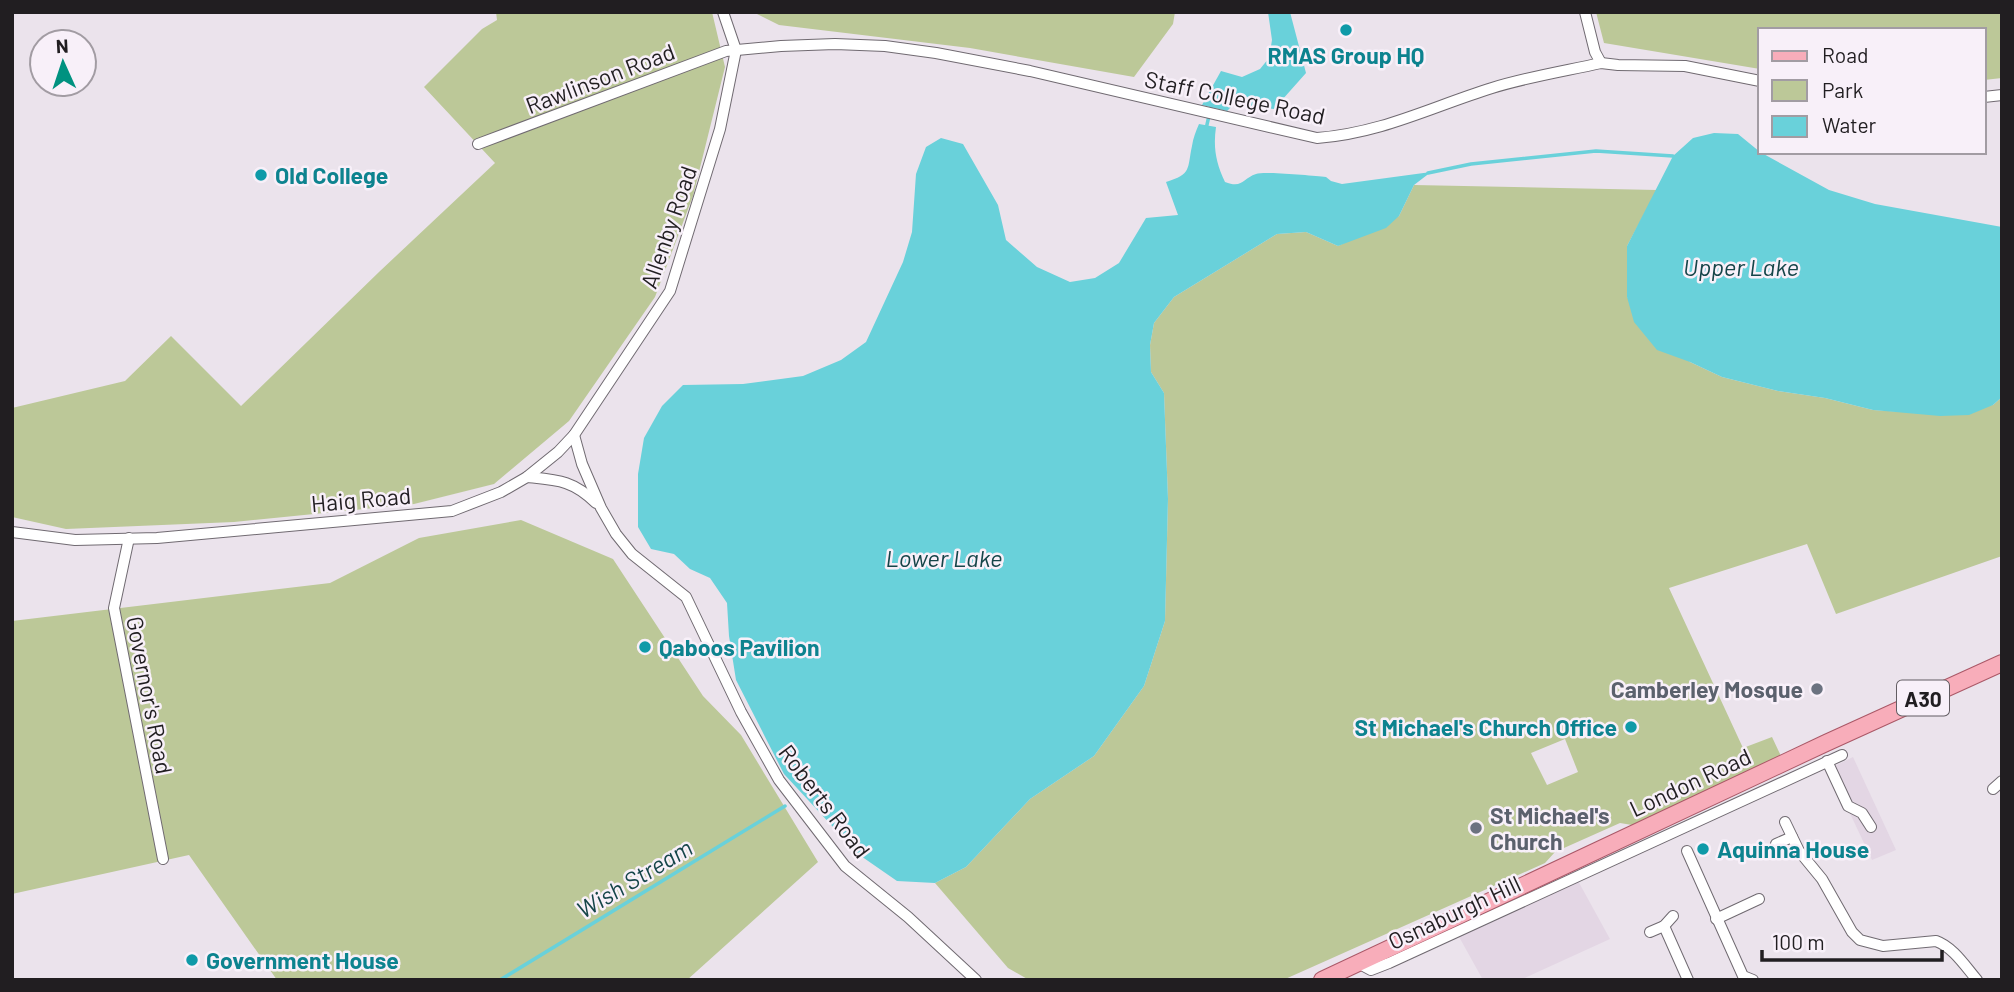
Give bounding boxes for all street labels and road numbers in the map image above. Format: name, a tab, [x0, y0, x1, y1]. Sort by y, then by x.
street label: Rawlinson Road	[522, 37, 678, 119]
street label: Staff College Road	[1142, 64, 1328, 130]
street label: Allenby Road	[634, 162, 702, 292]
street label: Haig Road	[310, 481, 412, 517]
street label: Governor's Road	[121, 614, 179, 776]
road number: A30	[1897, 680, 1949, 716]
street label: Roberts Road	[773, 739, 877, 863]
street label: London Road	[1625, 742, 1755, 822]
street label: Osnaburgh Hill	[1383, 869, 1525, 955]

